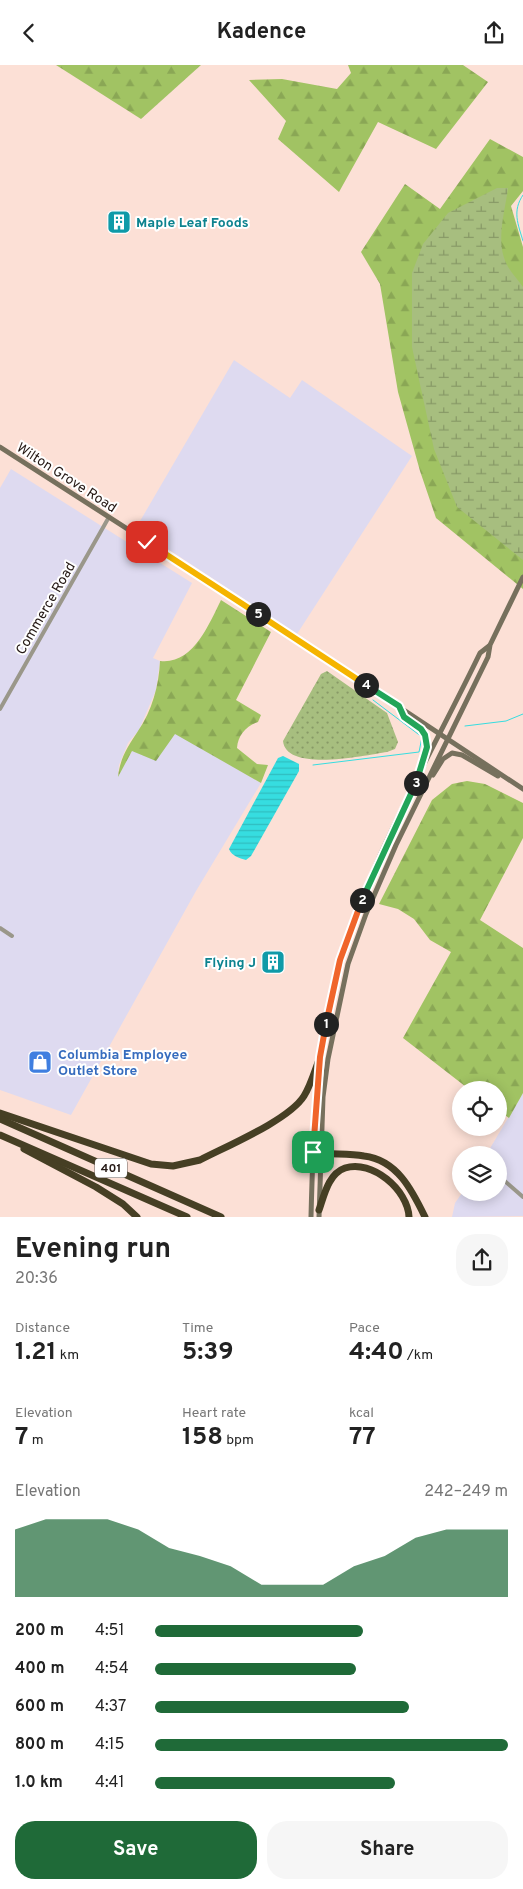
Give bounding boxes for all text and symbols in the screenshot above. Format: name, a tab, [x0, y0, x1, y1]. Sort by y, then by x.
icon: back	[15, 19, 43, 47]
text: Kadence	[217, 19, 306, 46]
icon: share	[480, 19, 508, 47]
building icon: Maple Leaf Foods	[106, 209, 132, 235]
place label: Maple Leaf Foods	[136, 215, 249, 232]
street label: Wilton Grove Road	[13, 440, 119, 517]
pin	[126, 521, 168, 563]
icon: check	[133, 528, 161, 556]
street label: Commerce Road	[13, 559, 80, 658]
pin: 5	[246, 601, 270, 627]
text: 5	[254, 606, 263, 623]
pin: 4	[354, 673, 378, 697]
text: 4	[362, 677, 371, 694]
pin: 3	[404, 771, 428, 795]
text: 3	[412, 775, 421, 792]
pin: 2	[350, 887, 374, 913]
text: 2	[358, 892, 367, 909]
building icon: Flying J	[260, 949, 286, 975]
place label: Flying J	[204, 955, 256, 972]
pin: 1	[314, 1011, 338, 1037]
text: 1	[324, 1016, 329, 1033]
place label: Columbia Employee Outlet Store	[58, 1047, 188, 1080]
shop icon: Columbia Employee Outlet Store	[27, 1049, 53, 1075]
map controls	[452, 1081, 507, 1201]
button: locate	[452, 1081, 507, 1136]
pin	[292, 1131, 334, 1173]
icon: arrive	[299, 1138, 327, 1166]
button: layers	[452, 1146, 507, 1201]
road number: 401	[95, 1159, 127, 1177]
text: Evening run	[15, 1232, 171, 1268]
button: share	[456, 1234, 508, 1286]
text: 20:36	[15, 1269, 58, 1289]
text: Distance	[15, 1320, 70, 1337]
text: Time	[182, 1320, 213, 1337]
text: Pace	[349, 1320, 380, 1337]
text: 1.21	[15, 1337, 56, 1369]
text: 5:39	[182, 1337, 234, 1369]
text: 4:40	[349, 1337, 404, 1369]
text: km	[56, 1347, 79, 1364]
text: /km	[404, 1347, 433, 1364]
text: Elevation	[15, 1405, 73, 1422]
text: Heart rate	[182, 1405, 246, 1422]
text: kcal	[349, 1405, 374, 1422]
text: 7	[15, 1422, 28, 1454]
text: 158	[182, 1422, 223, 1454]
text: 77	[349, 1422, 376, 1454]
text: m	[28, 1432, 44, 1449]
text: bpm	[223, 1432, 254, 1449]
text: Elevation	[15, 1482, 81, 1502]
text: 242–249 m	[424, 1482, 508, 1502]
text: 200 m	[15, 1621, 64, 1641]
text: 4:51	[95, 1621, 124, 1641]
text: 400 m	[15, 1659, 64, 1679]
text: 4:54	[95, 1659, 129, 1679]
text: 600 m	[15, 1697, 64, 1717]
text: 4:37	[95, 1697, 126, 1717]
text: 800 m	[15, 1735, 64, 1755]
text: 4:15	[95, 1735, 124, 1755]
text: 1.0 km	[15, 1773, 63, 1793]
text: 4:41	[95, 1773, 124, 1793]
button: Save	[15, 1821, 257, 1879]
button: Share	[267, 1821, 508, 1879]

